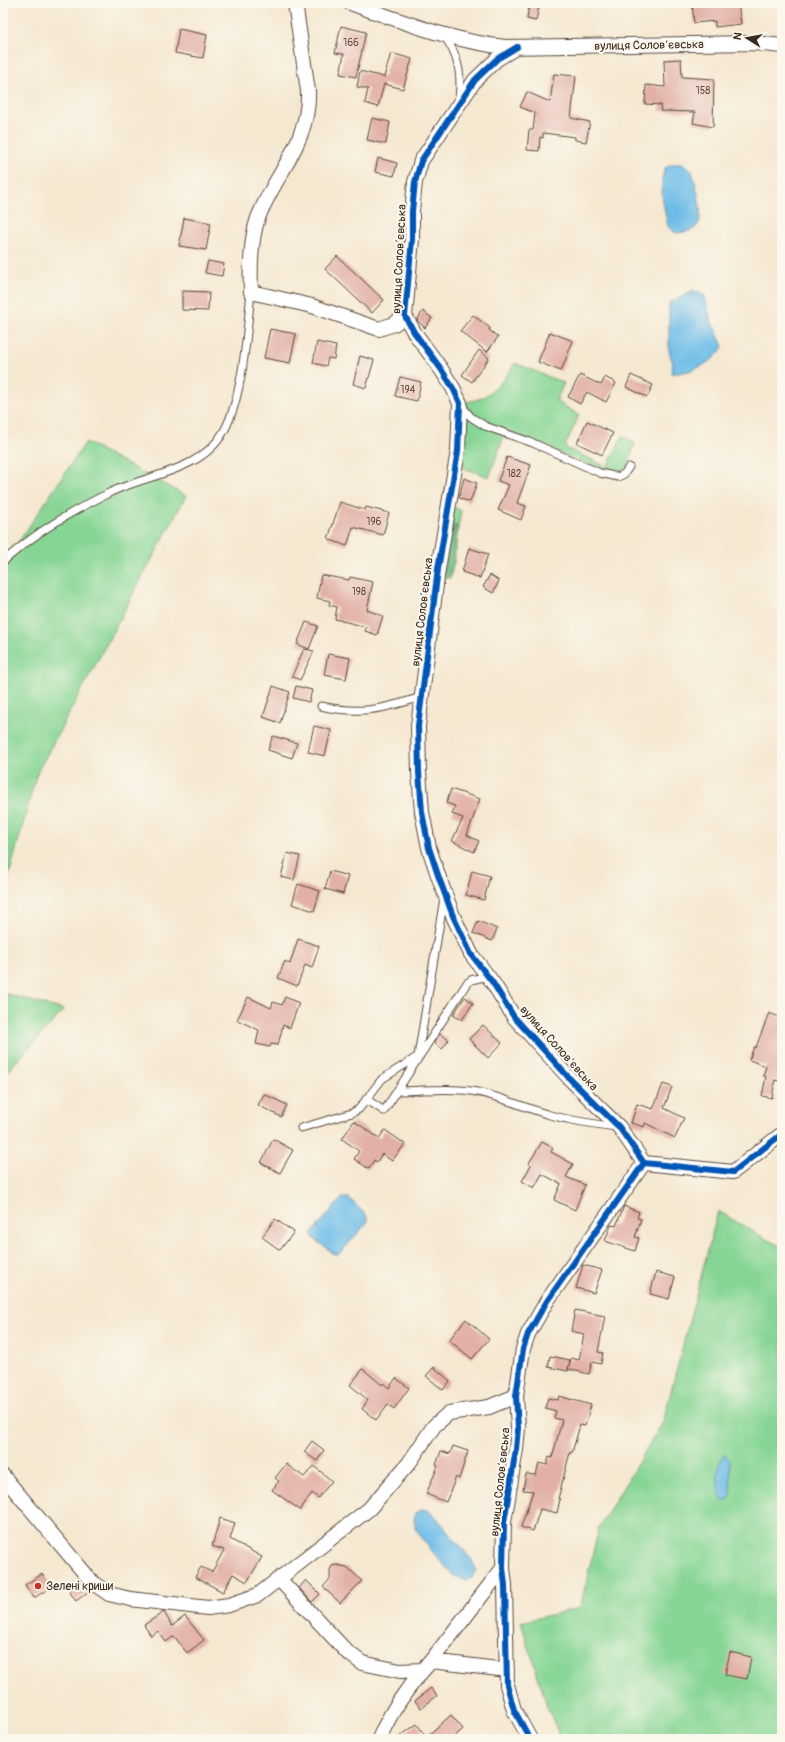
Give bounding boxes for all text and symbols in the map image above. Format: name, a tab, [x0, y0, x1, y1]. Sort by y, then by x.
north arrow	[727, 18, 767, 58]
text: N	[731, 31, 745, 41]
house number: 166	[343, 37, 359, 49]
street label: вулиця Соловʼєвська	[594, 37, 704, 54]
house number: 158	[696, 85, 710, 97]
street label: вулиця Соловʼєвська	[389, 204, 410, 314]
house number: 194	[401, 384, 416, 396]
house number: 182	[507, 468, 522, 480]
house number: 196	[367, 516, 382, 528]
street label: вулиця Соловʼєвська	[408, 556, 437, 667]
house number: 198	[352, 586, 366, 598]
street label: вулиця Соловʼєвська	[516, 1003, 601, 1094]
street label: вулиця Соловʼєвська	[487, 1426, 514, 1537]
place label: Зелені криши	[46, 1579, 114, 1594]
marker: Зелені криши	[33, 1581, 43, 1591]

